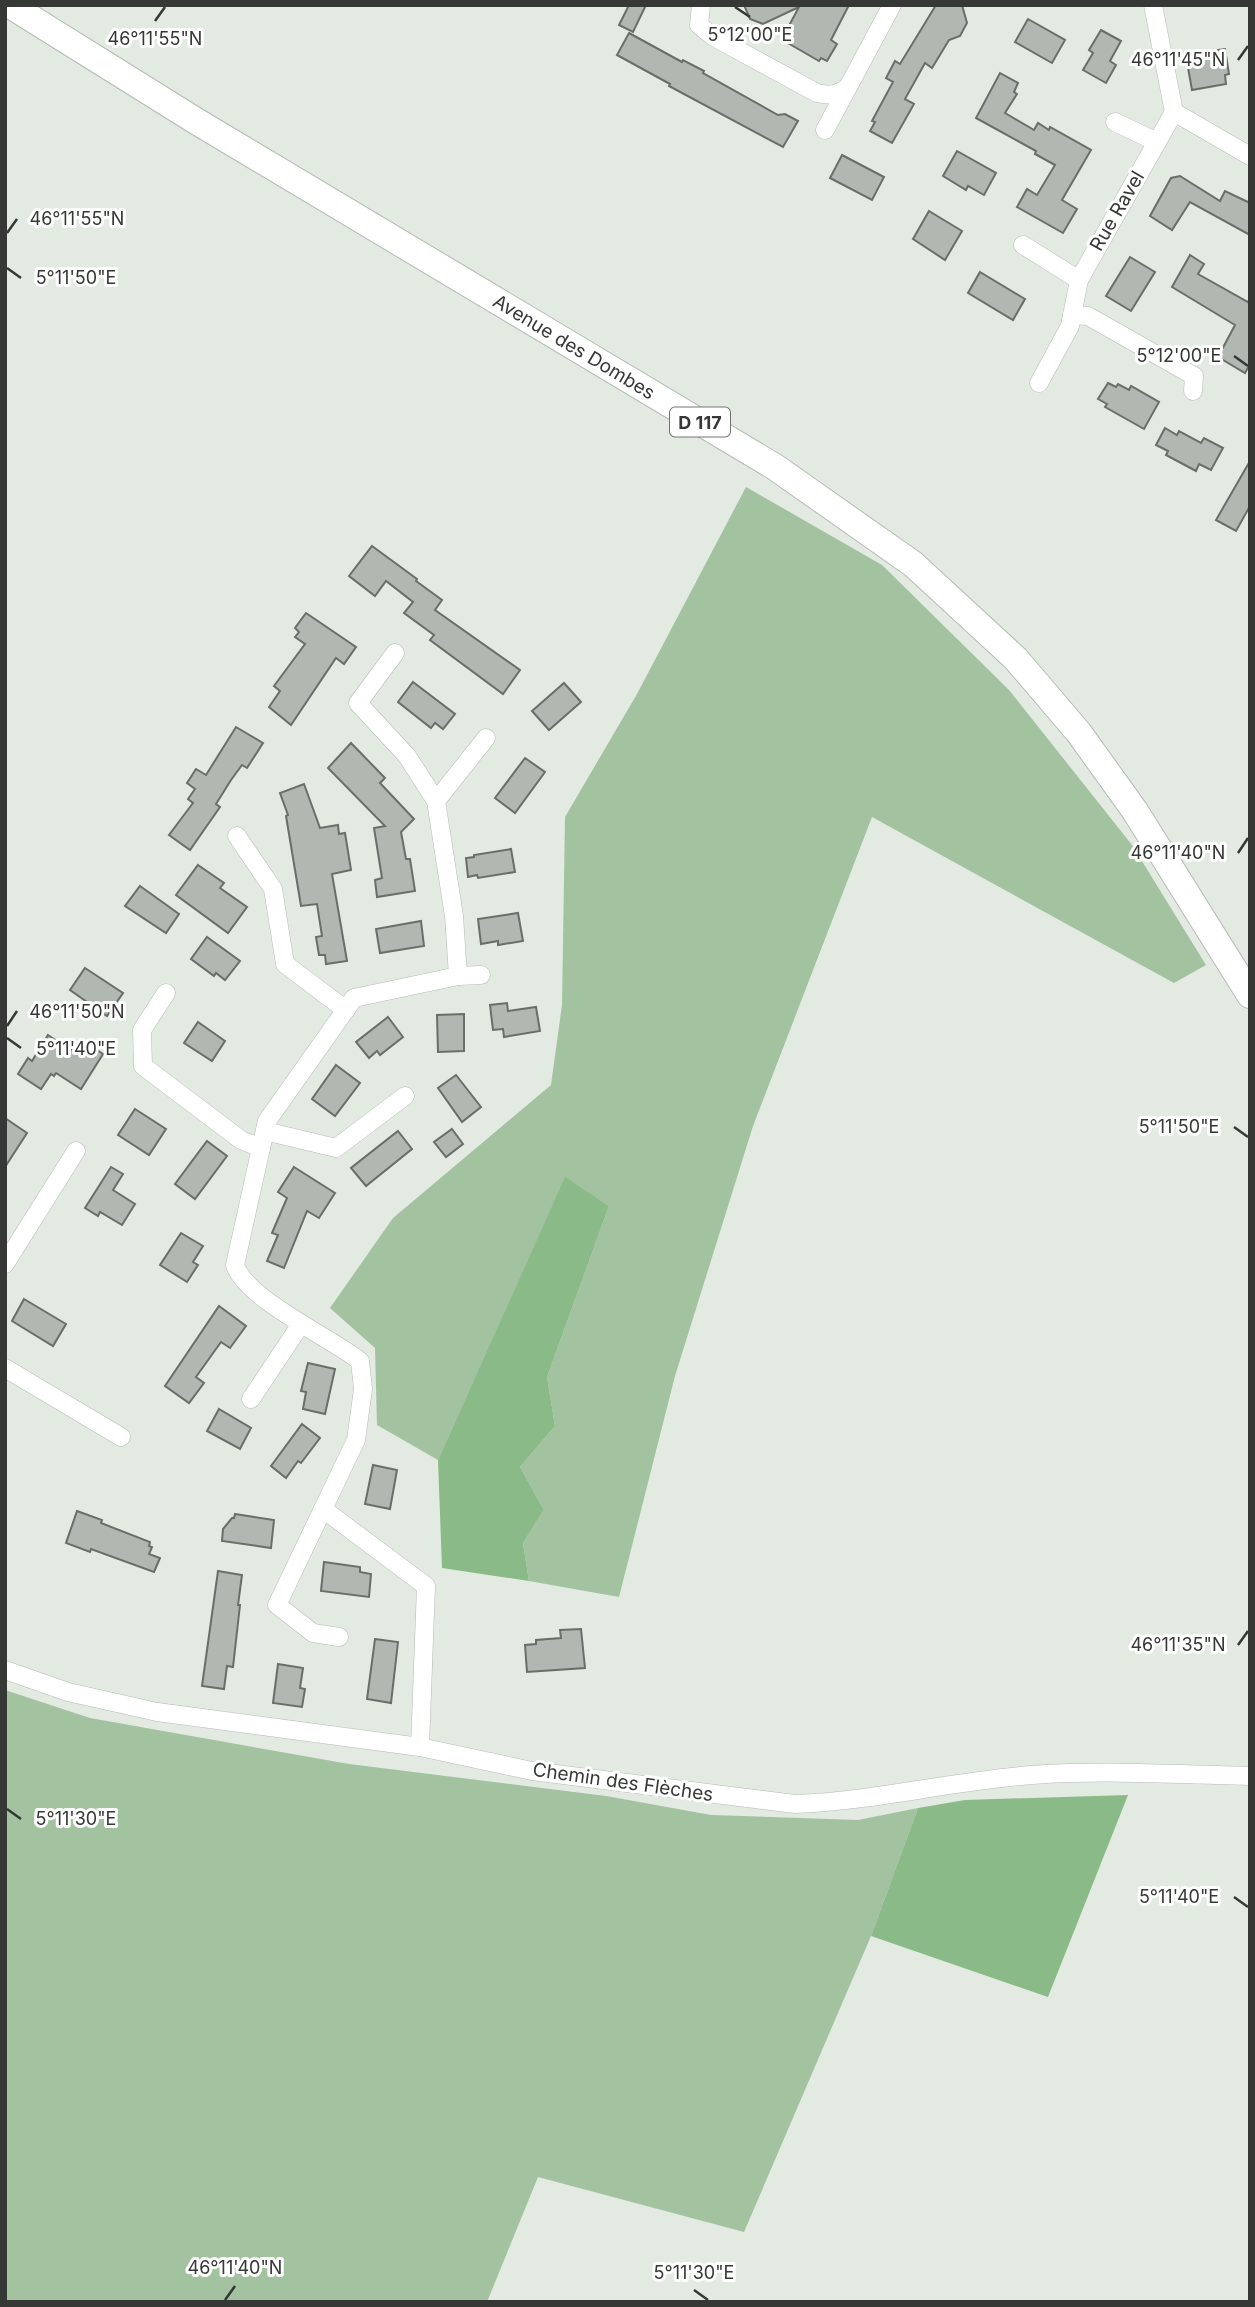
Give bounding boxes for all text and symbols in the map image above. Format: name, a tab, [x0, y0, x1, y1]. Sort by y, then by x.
text: 5°12'00"E	[708, 24, 792, 45]
text: 46°11'55"N	[108, 28, 202, 49]
text: 46°11'45"N	[1131, 49, 1225, 70]
street label: Rue Ravel	[1085, 167, 1149, 255]
text: 46°11'55"N	[30, 208, 124, 229]
text: 5°11'50"E	[36, 267, 116, 288]
street label: Avenue des Dombes	[489, 290, 659, 404]
text: 5°12'00"E	[1137, 345, 1221, 366]
road number: D 117	[670, 408, 730, 436]
text: 46°11'40"N	[1131, 842, 1225, 863]
text: 46°11'50"N	[29, 1001, 125, 1022]
text: 5°11'40"E	[36, 1038, 116, 1059]
text: 5°11'50"E	[1139, 1116, 1219, 1137]
text: 46°11'35"N	[1130, 1634, 1226, 1655]
street label: Chemin des Flèches	[531, 1758, 715, 1806]
text: 5°11'30"E	[36, 1808, 116, 1829]
text: 5°11'40"E	[1139, 1886, 1219, 1907]
text: 46°11'40"N	[188, 2257, 282, 2278]
text: 5°11'30"E	[654, 2262, 734, 2283]

